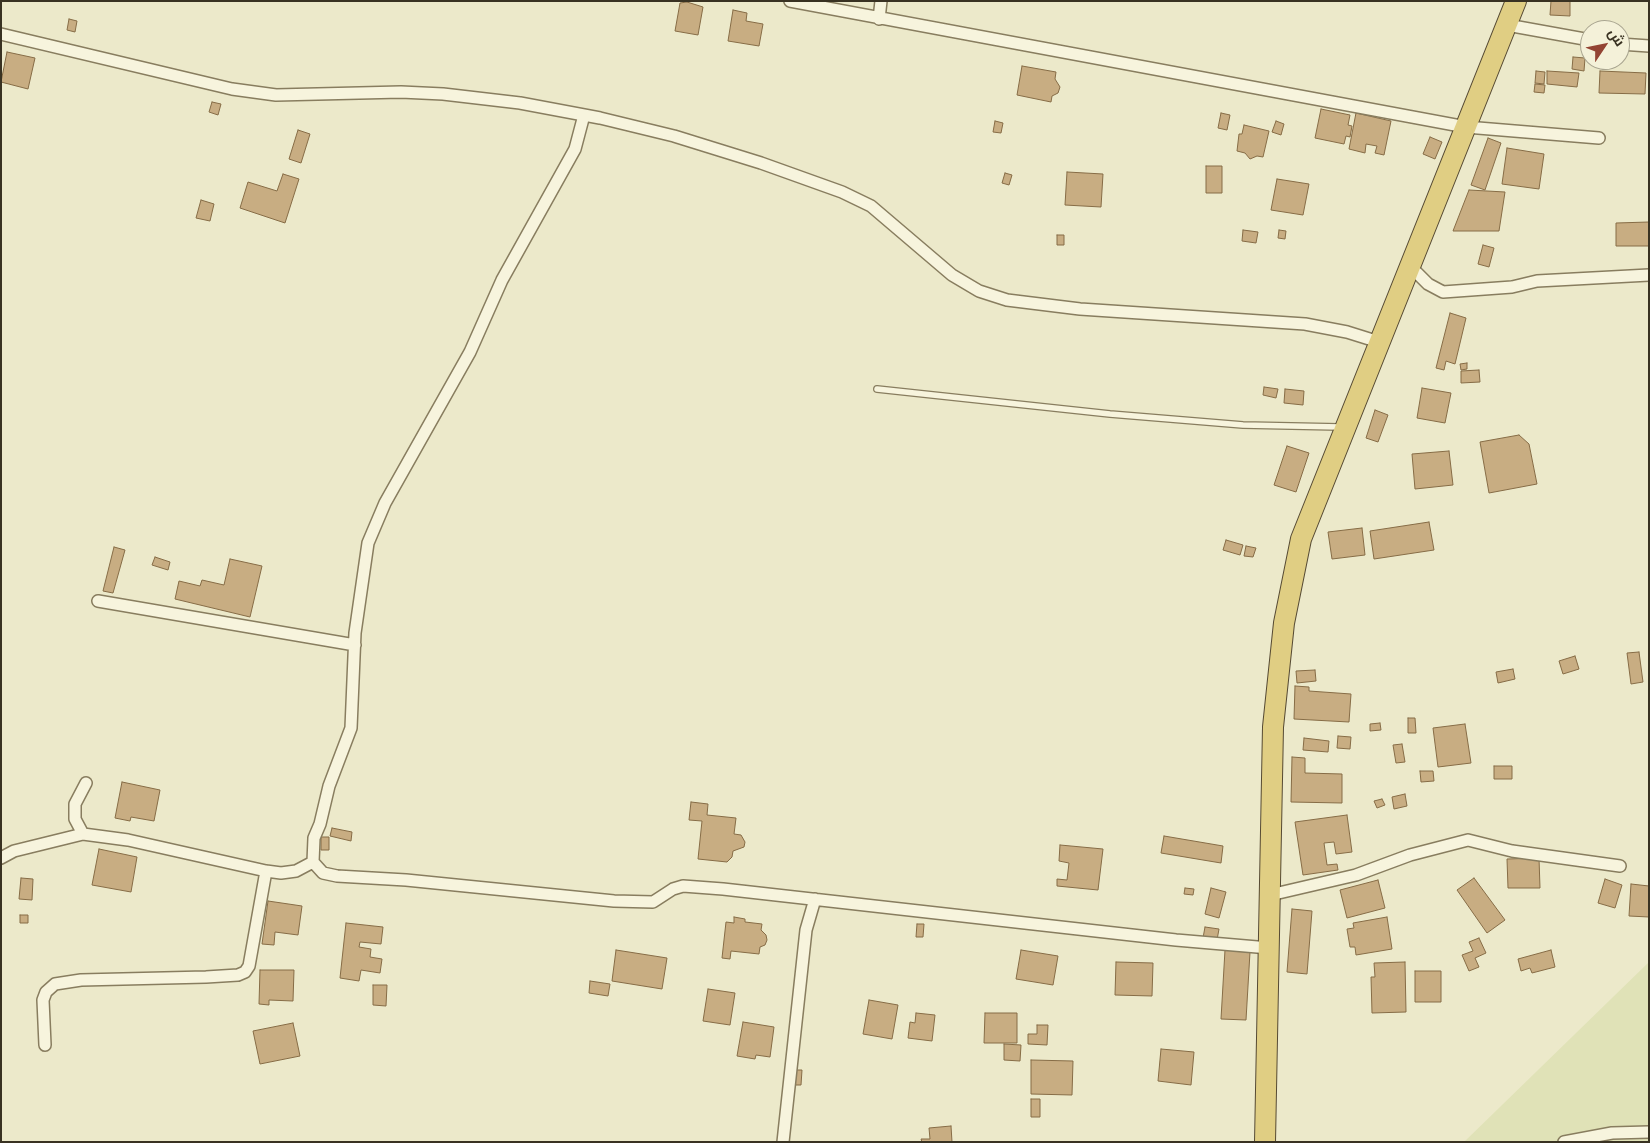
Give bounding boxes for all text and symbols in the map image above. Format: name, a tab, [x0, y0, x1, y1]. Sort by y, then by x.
north arrow	[1580, 20, 1630, 70]
text: ش	[1605, 25, 1628, 49]

